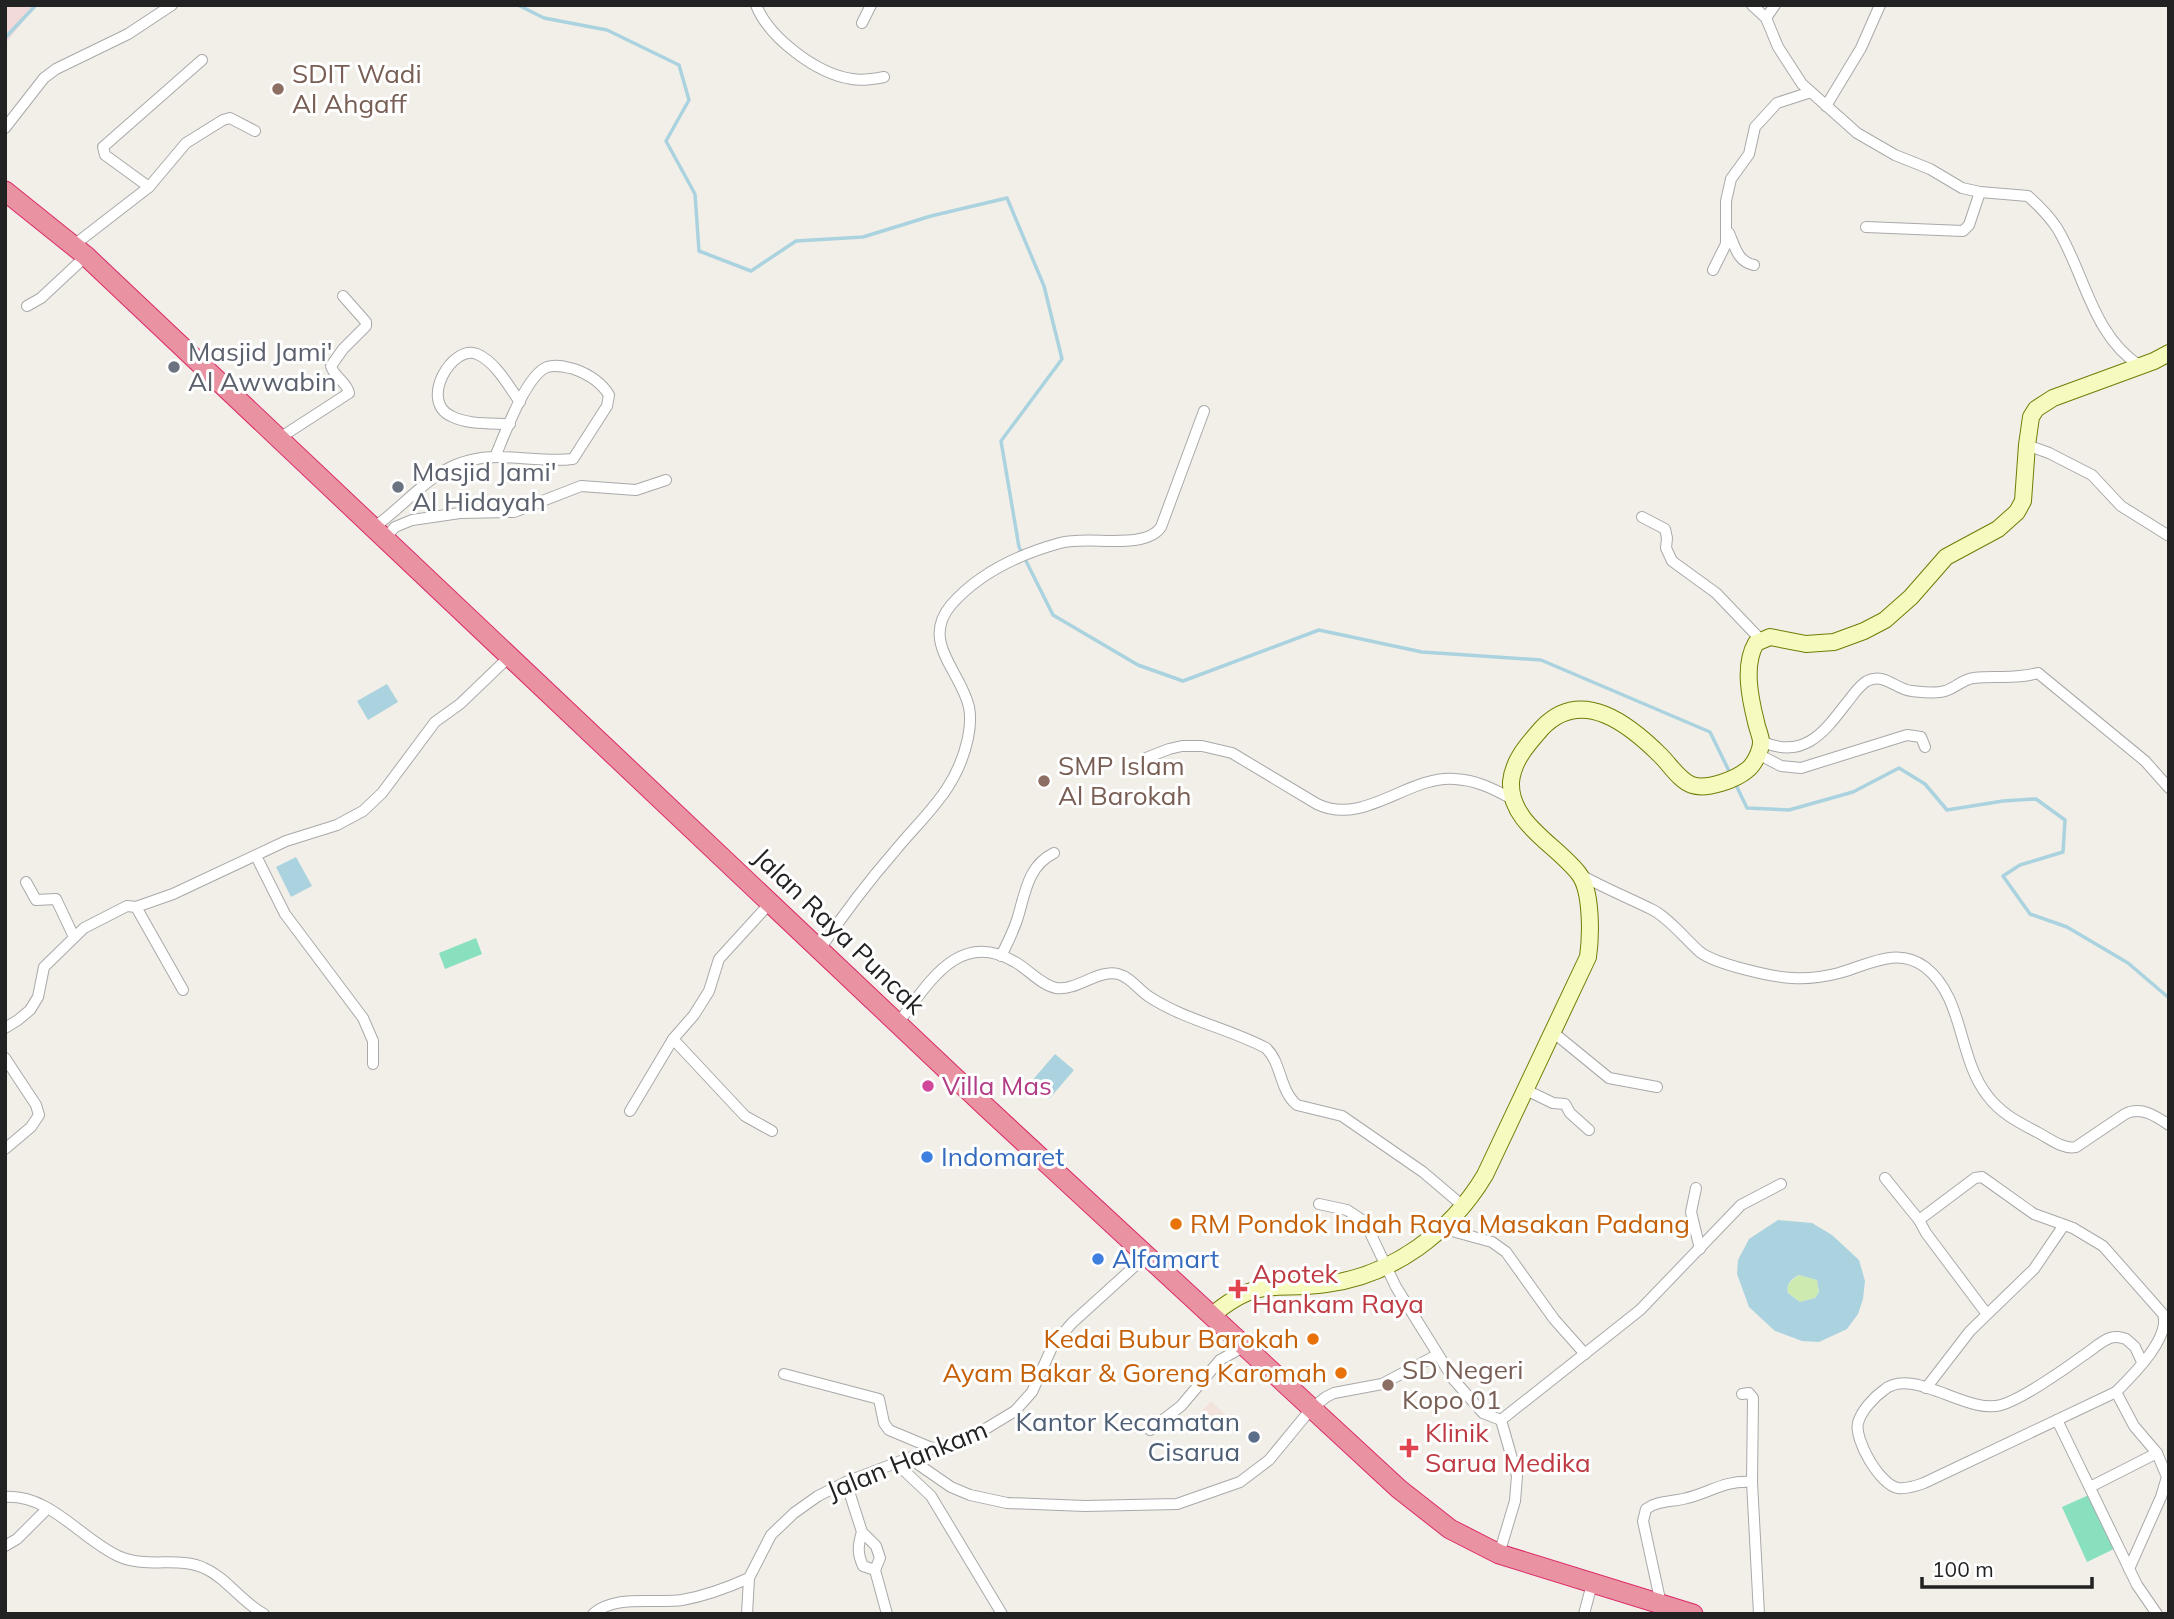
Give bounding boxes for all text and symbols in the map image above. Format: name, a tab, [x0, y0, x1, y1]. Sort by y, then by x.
place label: SDIT Wadi Al Ahgaff	[292, 57, 422, 120]
marker: SDIT Wadi Al Ahgaff	[270, 81, 286, 97]
place label: Masjid Jami' Al Awwabin	[188, 335, 336, 398]
marker: Masjid Jami' Al Awwabin	[166, 359, 182, 375]
place label: Masjid Jami' Al Hidayah	[412, 455, 556, 518]
marker: Masjid Jami' Al Hidayah	[390, 479, 406, 495]
place label: SMP Islam Al Barokah	[1058, 749, 1192, 812]
marker: SMP Islam Al Barokah	[1036, 773, 1052, 789]
street label: Jalan Raya Puncak	[747, 840, 933, 1021]
place label: Villa Mas	[942, 1069, 1052, 1102]
marker: Villa Mas	[920, 1078, 936, 1094]
place label: Indomaret	[941, 1140, 1064, 1173]
marker: Indomaret	[919, 1149, 935, 1165]
place label: RM Pondok Indah Raya Masakan Padang	[1190, 1207, 1690, 1240]
marker: RM Pondok Indah Raya Masakan Padang	[1168, 1216, 1184, 1232]
place label: Alfamart	[1112, 1242, 1219, 1275]
marker: Alfamart	[1090, 1251, 1106, 1267]
place label: Apotek Hankam Raya	[1252, 1257, 1424, 1320]
marker: Apotek Hankam Raya	[1230, 1281, 1246, 1297]
place label: Kedai Bubur Barokah	[1043, 1322, 1299, 1355]
marker: Kedai Bubur Barokah	[1305, 1331, 1321, 1347]
place label: SD Negeri Kopo 01	[1402, 1353, 1523, 1416]
place label: Ayam Bakar & Goreng Karomah	[942, 1356, 1327, 1389]
marker: Ayam Bakar & Goreng Karomah	[1333, 1365, 1349, 1381]
marker: SD Negeri Kopo 01	[1380, 1377, 1396, 1393]
place label: Kantor Kecamatan Cisarua	[1016, 1405, 1240, 1468]
street label: Jalan Hankam	[822, 1412, 992, 1507]
place label: Klinik Sarua Medika	[1425, 1416, 1591, 1479]
marker: Kantor Kecamatan Cisarua	[1246, 1429, 1262, 1445]
marker: Klinik Sarua Medika	[1399, 1438, 1419, 1458]
scale bar	[1922, 1546, 2092, 1590]
text: 100 m	[1932, 1556, 1994, 1582]

